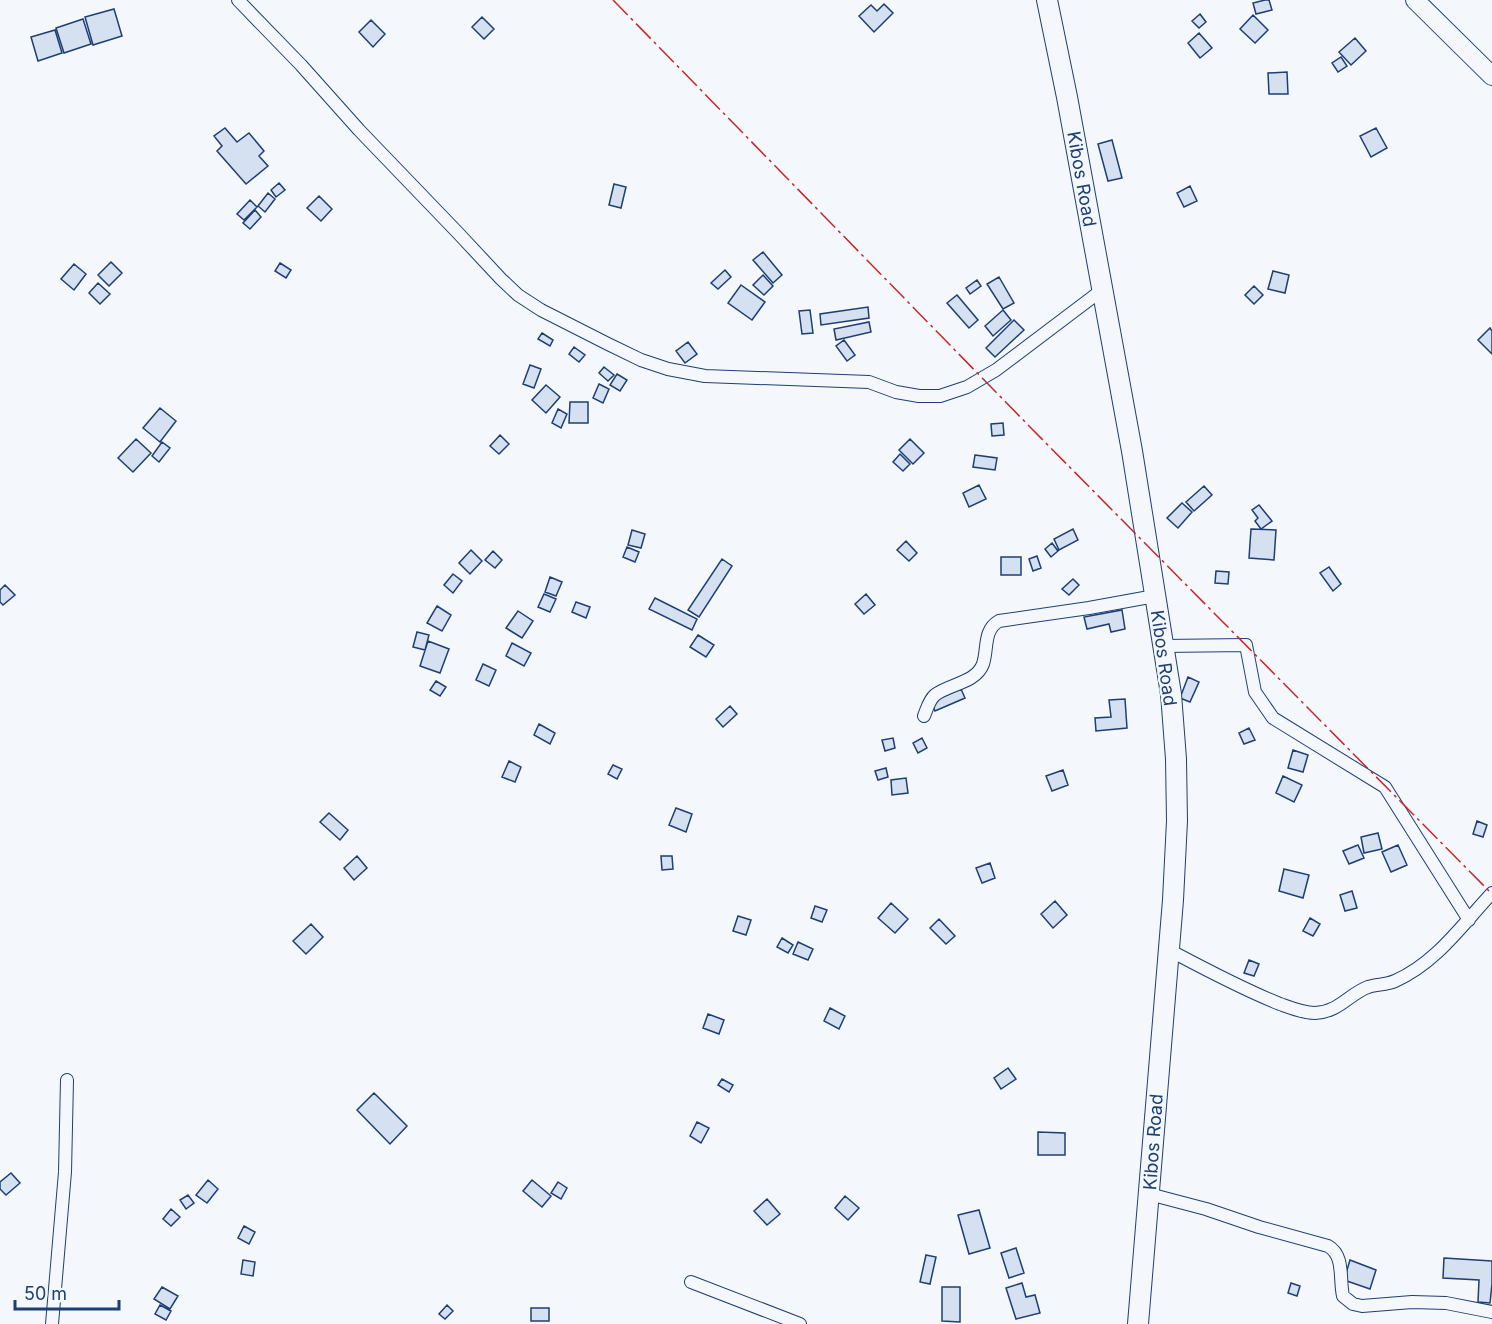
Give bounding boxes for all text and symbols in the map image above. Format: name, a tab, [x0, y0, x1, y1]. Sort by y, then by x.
street label: Kibos Road	[1063, 130, 1101, 228]
street label: Kibos Road	[1147, 609, 1181, 707]
street label: Kibos Road	[1139, 1093, 1167, 1191]
scale bar	[15, 1273, 118, 1311]
text: 50 m	[24, 1283, 67, 1304]

